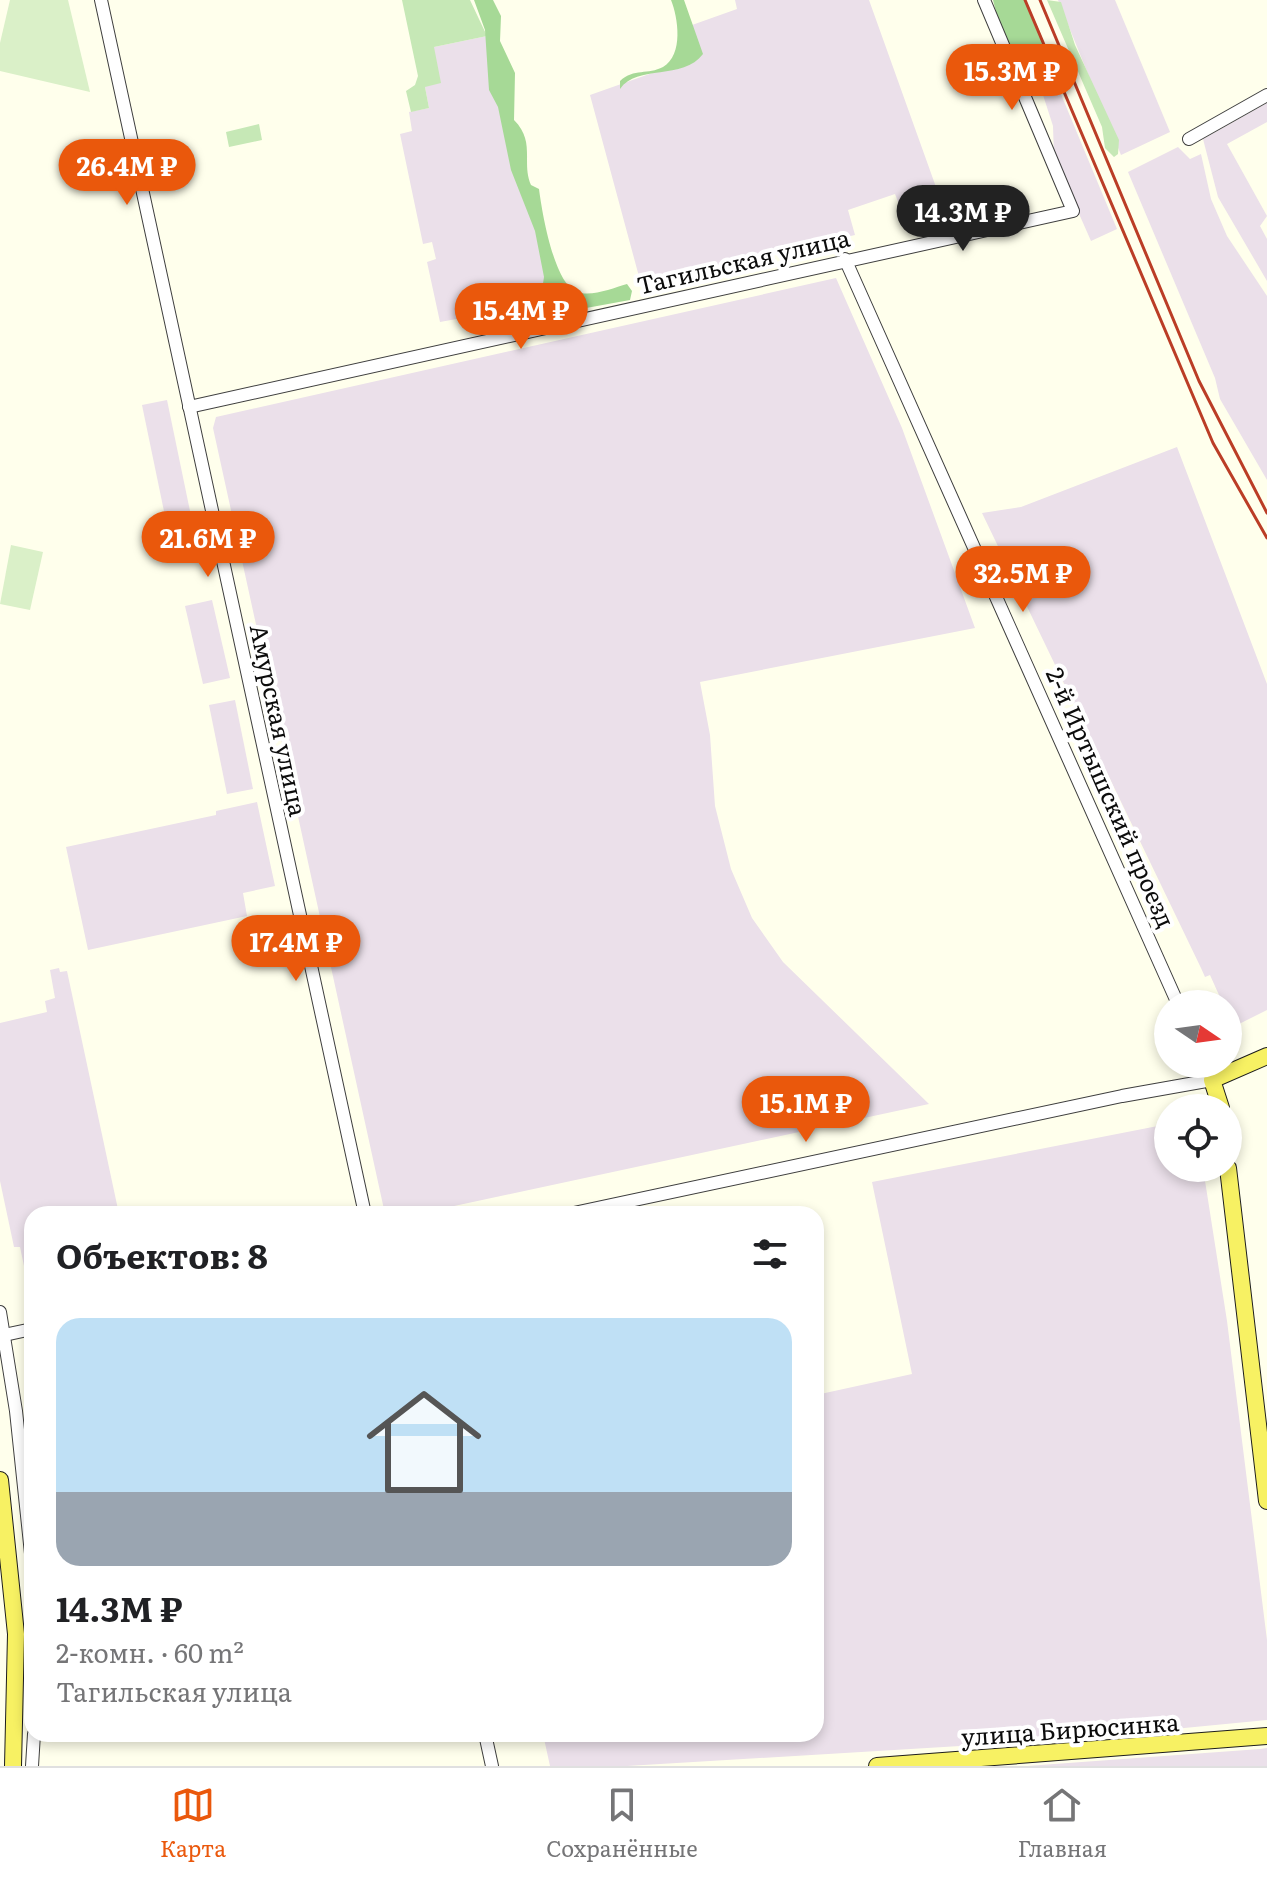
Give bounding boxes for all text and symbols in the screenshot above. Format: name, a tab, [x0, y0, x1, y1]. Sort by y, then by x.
pin: 15.3M ₽	[938, 44, 1086, 112]
text: 15.3M ₽	[964, 50, 1060, 89]
pin: 26.4M ₽	[53, 139, 201, 207]
text: 26.4M ₽	[77, 145, 177, 184]
pin: 14.3M ₽	[889, 185, 1037, 253]
text: 14.3M ₽	[915, 191, 1011, 230]
street label: Тагильская улица	[633, 218, 853, 302]
pin: 15.4M ₽	[447, 283, 595, 351]
text: 15.4M ₽	[473, 289, 569, 328]
pin: 21.6M ₽	[134, 511, 282, 579]
text: 21.6M ₽	[160, 517, 256, 556]
pin: 32.5M ₽	[949, 546, 1097, 614]
text: 32.5M ₽	[974, 552, 1072, 591]
street label: Амурская улица	[243, 621, 317, 819]
street label: 2-й Иртышский проезд	[1039, 661, 1185, 933]
pin: 17.4M ₽	[222, 915, 370, 983]
text: 17.4M ₽	[249, 921, 343, 960]
north arrow	[1154, 990, 1242, 1078]
map controls	[1154, 990, 1242, 1182]
pin: 15.1M ₽	[732, 1076, 880, 1144]
text: 15.1M ₽	[760, 1082, 852, 1121]
button: locate	[1154, 1094, 1242, 1182]
text: Объектов: 8	[56, 1229, 268, 1279]
icon: filters	[748, 1232, 792, 1276]
icon: home	[352, 1370, 496, 1514]
text: 14.3M ₽	[56, 1582, 183, 1632]
text: 2-комн. · 60 m²	[56, 1632, 244, 1671]
text: Тагильская улица	[56, 1671, 292, 1710]
street label: улица Бирюсинка	[960, 1703, 1180, 1753]
tab: Карта	[160, 1783, 226, 1864]
tab: Сохранённые	[546, 1783, 698, 1864]
tab: Главная	[1018, 1783, 1107, 1864]

